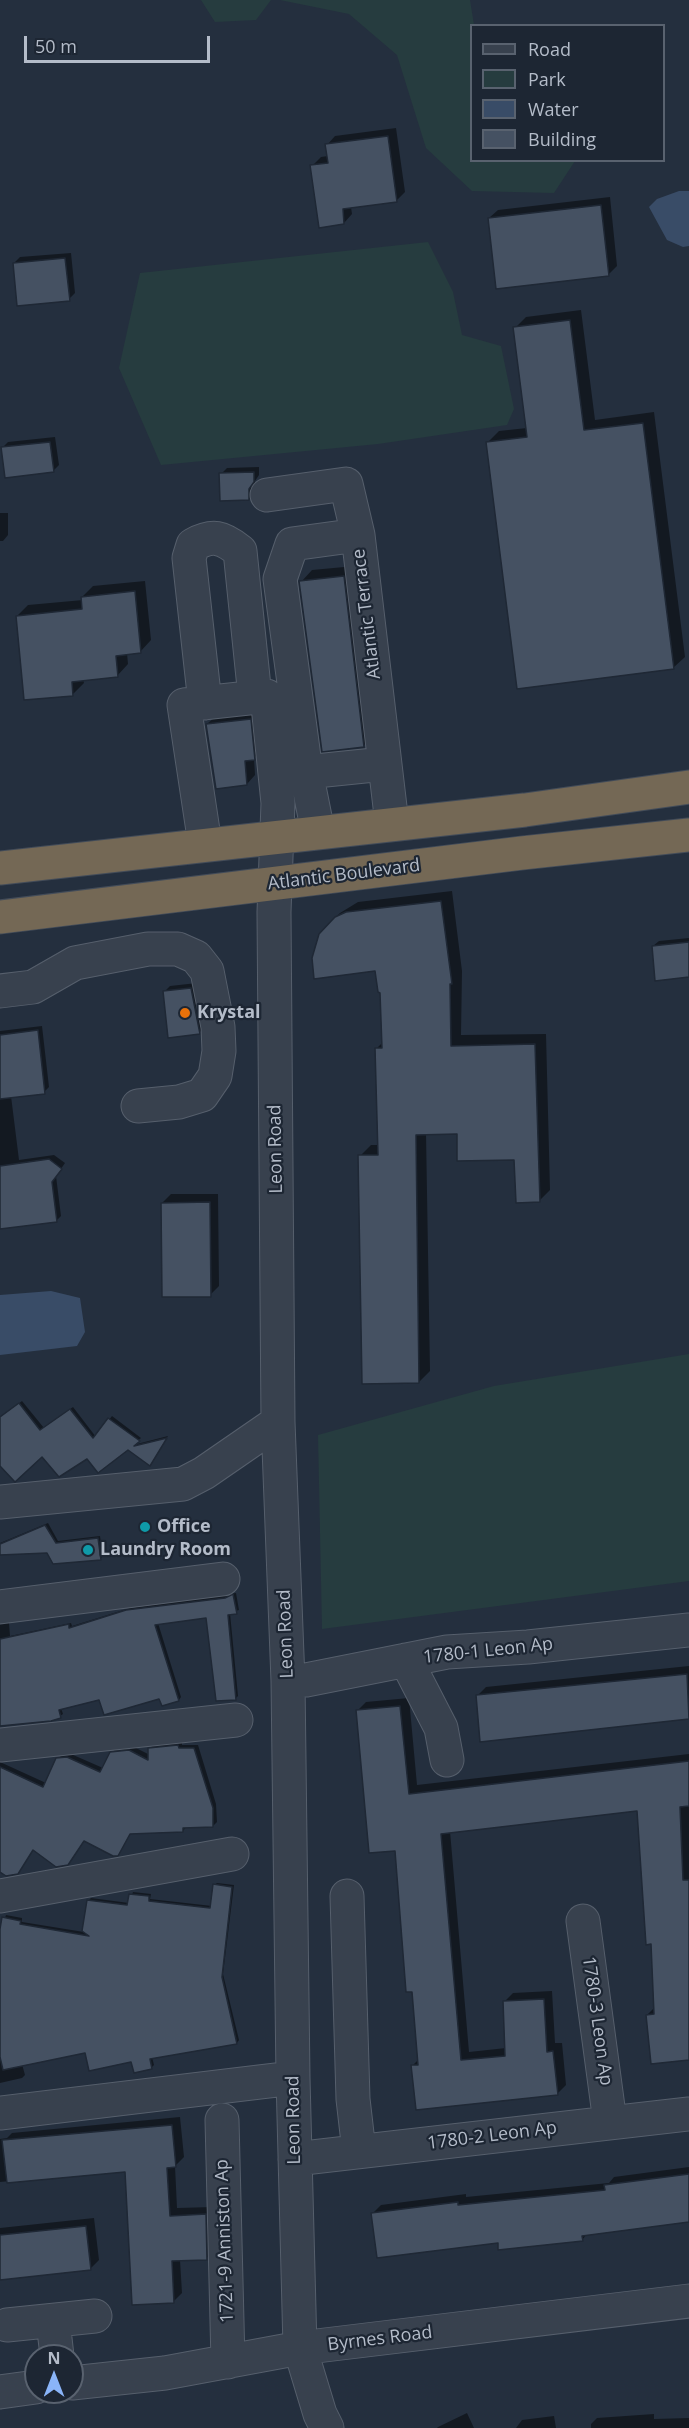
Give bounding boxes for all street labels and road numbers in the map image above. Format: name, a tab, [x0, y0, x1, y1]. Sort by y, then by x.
street label: Atlantic Terrace	[348, 548, 386, 680]
street label: Atlantic Boulevard	[267, 855, 421, 895]
street label: Leon Road	[264, 1104, 288, 1194]
street label: Leon Road	[274, 1589, 298, 1679]
street label: 1780-1 Leon Ap	[422, 1633, 554, 1669]
street label: 1780-3 Leon Ap	[577, 1955, 617, 2087]
street label: Leon Road	[282, 2075, 306, 2165]
street label: 1780-2 Leon Ap	[426, 2117, 558, 2155]
street label: 1721-9 Anniston Ap	[211, 2159, 239, 2323]
street label: Byrnes Road	[326, 2322, 434, 2356]

